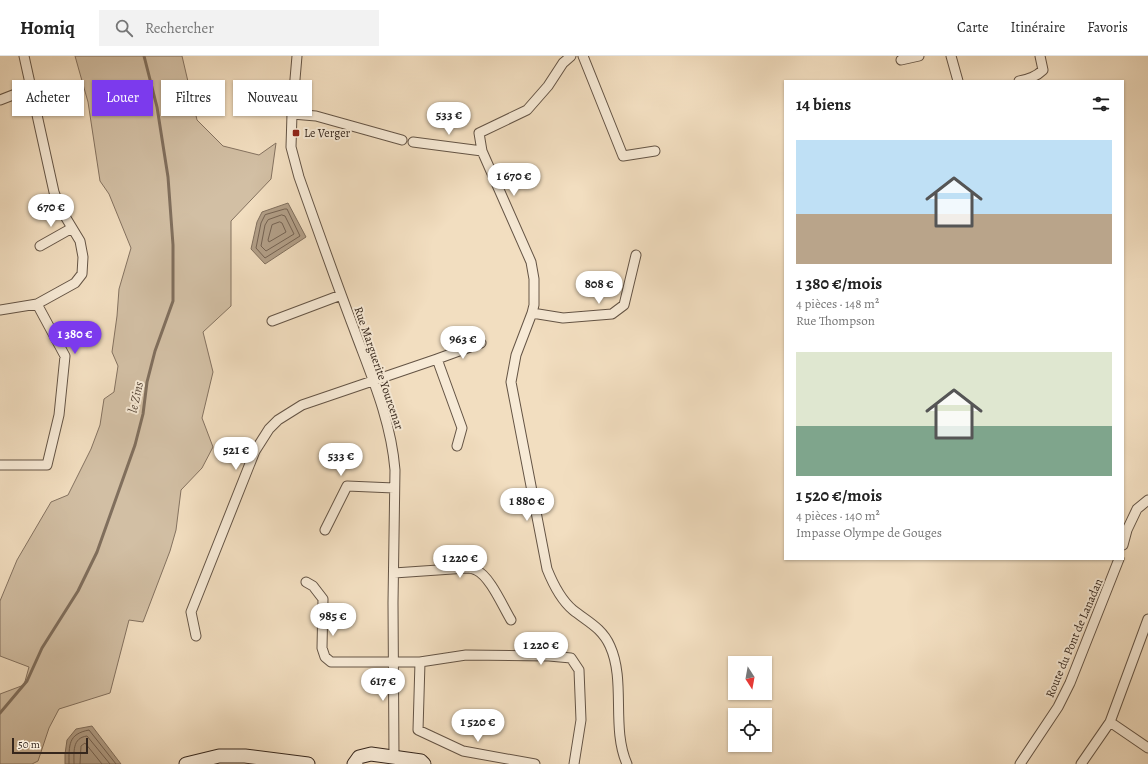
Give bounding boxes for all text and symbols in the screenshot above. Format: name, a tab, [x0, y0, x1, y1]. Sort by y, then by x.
search box	[99, 10, 379, 46]
text: Homiq	[20, 15, 75, 41]
icon: search	[113, 17, 135, 39]
text: Rechercher	[145, 18, 214, 38]
text: Carte	[957, 18, 988, 37]
text: Itinéraire	[1010, 18, 1065, 37]
text: Favoris	[1087, 18, 1128, 37]
chip: Acheter	[12, 80, 84, 116]
chip: Louer	[92, 80, 153, 116]
chip: Filtres	[161, 80, 225, 116]
chip: Nouveau	[233, 80, 312, 116]
text: 14 biens	[796, 93, 851, 116]
icon: filters	[1090, 93, 1112, 115]
pin: 533 €	[421, 102, 477, 136]
text: 533 €	[436, 106, 462, 123]
place label: Le Verger	[304, 125, 351, 141]
marker: Le Verger	[291, 128, 301, 138]
pin: 1 670 €	[477, 163, 551, 197]
icon: home	[918, 166, 990, 238]
text: 1 670 €	[497, 167, 531, 184]
pin: 670 €	[23, 194, 79, 228]
text: 670 €	[37, 198, 65, 215]
pin: 808 €	[571, 271, 627, 305]
text: 1 380 €/mois	[796, 272, 882, 295]
text: 808 €	[585, 275, 613, 292]
text: 4 pièces · 148 m²	[796, 295, 879, 312]
street label: Rue Marguerite Yourcenar	[350, 304, 408, 432]
text: Rue Thompson	[796, 312, 875, 329]
pin: 1 380 €	[38, 321, 112, 355]
text: 1 380 €	[57, 325, 93, 342]
pin: 963 €	[435, 326, 491, 360]
text: 963 €	[449, 330, 477, 347]
icon: home	[918, 378, 990, 450]
water label: le Zins	[124, 379, 147, 414]
pin: 521 €	[208, 437, 264, 471]
text: 521 €	[223, 441, 249, 458]
pin: 533 €	[313, 443, 369, 477]
text: 533 €	[328, 447, 354, 464]
text: 1 520 €/mois	[796, 484, 882, 507]
pin: 1 880 €	[490, 488, 564, 522]
text: 1 880 €	[509, 492, 545, 509]
text: 4 pièces · 140 m²	[796, 507, 880, 524]
text: Impasse Olympe de Gouges	[796, 524, 942, 541]
pin: 1 220 €	[423, 545, 497, 579]
text: 1 220 €	[442, 549, 478, 566]
street label: Route du Pont de Lanadan	[1042, 576, 1107, 700]
pin: 985 €	[305, 603, 361, 637]
text: 985 €	[319, 607, 347, 624]
pin: 1 220 €	[504, 632, 578, 666]
text: 1 220 €	[523, 636, 559, 653]
north arrow	[728, 656, 772, 700]
map controls	[728, 656, 772, 752]
pin: 617 €	[355, 668, 411, 702]
text: 617 €	[370, 672, 396, 689]
button: locate	[728, 708, 772, 752]
pin: 1 520 €	[441, 709, 515, 743]
text: 1 520 €	[460, 713, 496, 730]
scale bar	[12, 736, 88, 755]
text: 50 m	[18, 737, 40, 752]

